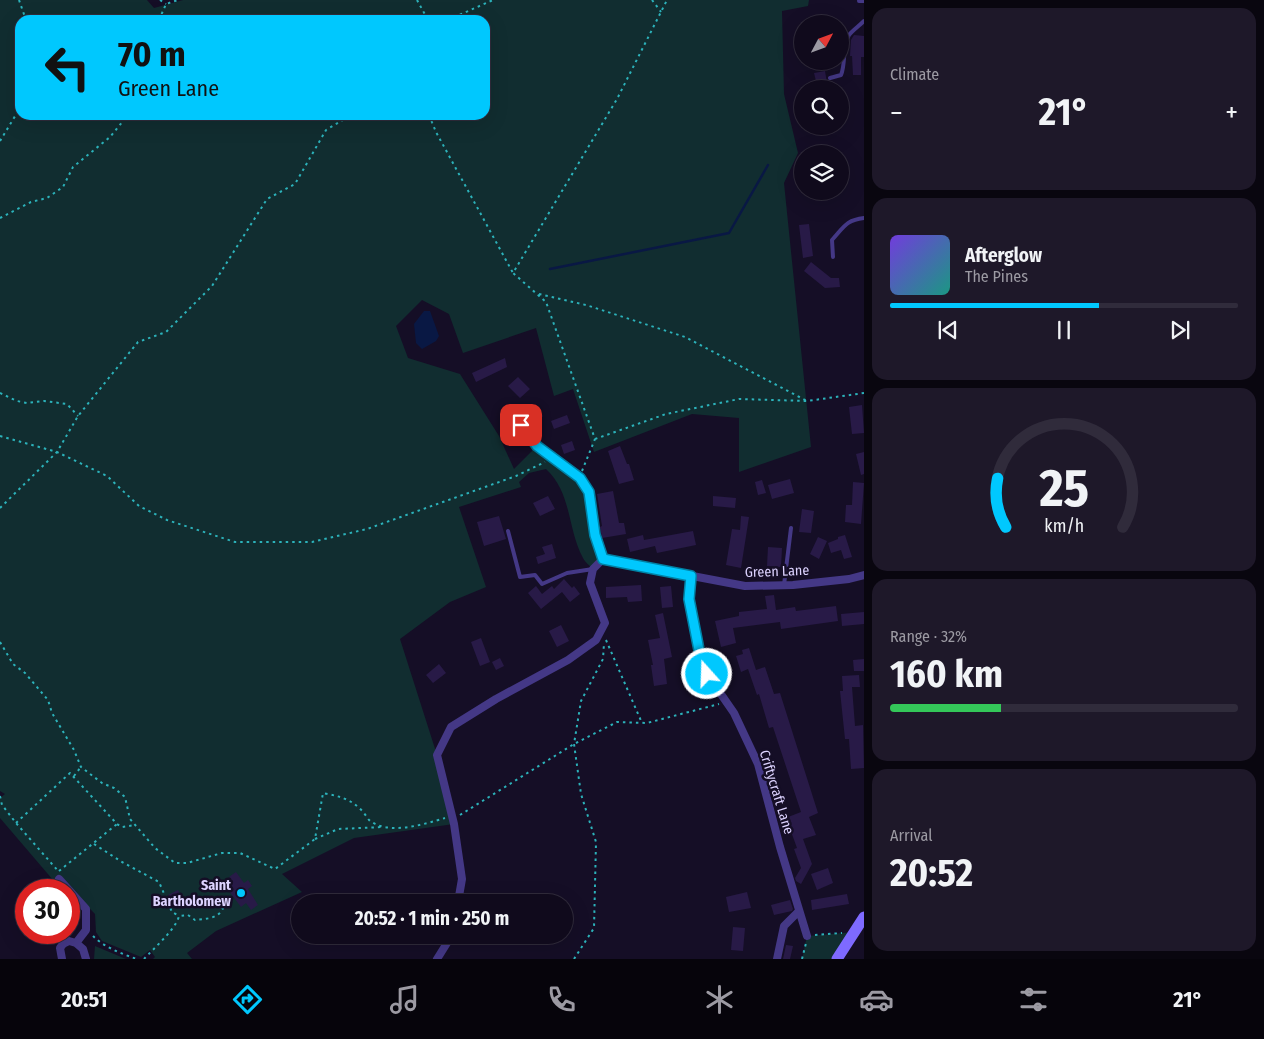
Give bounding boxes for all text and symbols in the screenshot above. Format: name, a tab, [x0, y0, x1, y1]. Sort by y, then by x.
north arrow	[794, 15, 849, 70]
map controls	[794, 15, 849, 200]
text: 70 m	[118, 33, 186, 75]
icon: left	[35, 35, 100, 100]
text: Climate	[890, 65, 939, 84]
text: Green Lane	[118, 75, 219, 102]
button: search	[794, 80, 849, 135]
text: 21°	[1039, 89, 1089, 135]
text: −	[890, 96, 903, 129]
text: +	[1225, 96, 1238, 129]
button: layers	[794, 145, 849, 200]
text: Afterglow	[965, 244, 1042, 267]
text: The Pines	[965, 267, 1028, 286]
icon: previous	[934, 316, 962, 344]
icon: pause	[1050, 316, 1078, 344]
icon: next	[1166, 316, 1194, 344]
pin	[500, 404, 542, 446]
icon: arrive	[507, 411, 535, 439]
text: 25	[1038, 457, 1089, 520]
text: km/h	[1044, 515, 1084, 537]
street label: Green Lane	[745, 562, 810, 581]
text: Range · 32%	[890, 627, 967, 646]
position arrow	[680, 647, 732, 699]
text: 160 km	[890, 651, 1003, 697]
street label: Criftycraft Lane	[756, 748, 797, 836]
text: Arrival	[890, 826, 932, 845]
text: 20:52	[890, 850, 973, 896]
place label: Saint Bartholomew	[153, 877, 232, 910]
speed limit sign: 30	[15, 879, 80, 944]
marker: Saint Bartholomew	[235, 887, 247, 899]
text: 20:52 · 1 min · 250 m	[355, 907, 509, 930]
icon: directions	[230, 982, 265, 1017]
icon: music	[387, 982, 422, 1017]
icon: phone	[544, 982, 579, 1017]
icon: climate	[702, 982, 737, 1017]
icon: car	[859, 982, 894, 1017]
icon: filters	[1016, 982, 1051, 1017]
text: 20:51	[61, 986, 107, 1013]
text: 21°	[1173, 986, 1203, 1013]

